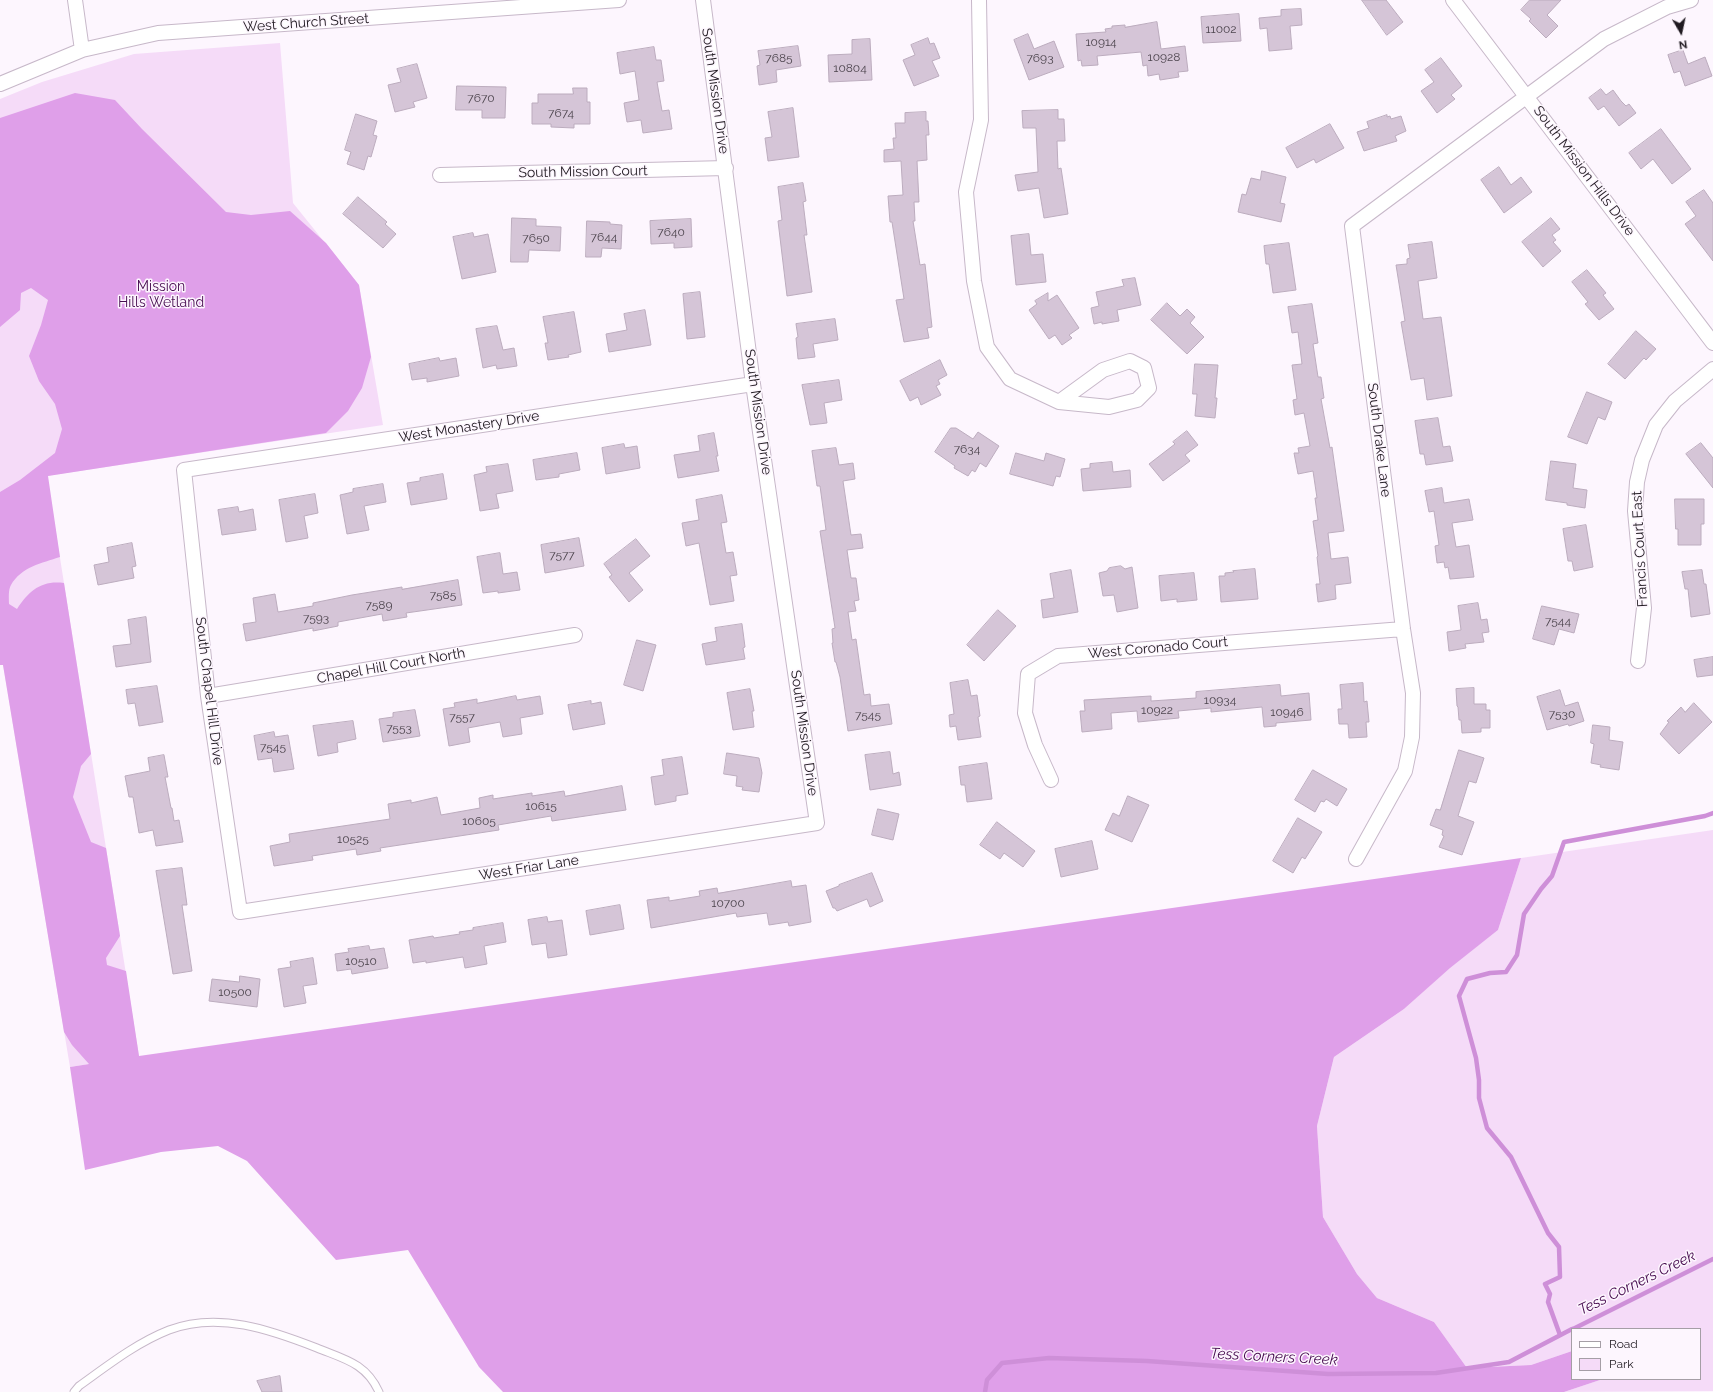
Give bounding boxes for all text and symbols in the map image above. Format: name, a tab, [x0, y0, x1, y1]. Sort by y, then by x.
street label: West Church Street	[243, 10, 369, 36]
north arrow	[1661, 12, 1701, 52]
house number: 11002	[1205, 22, 1237, 36]
street label: South Mission Drive	[698, 27, 732, 155]
house number: 10914	[1085, 35, 1117, 49]
text: N	[1678, 37, 1688, 51]
house number: 10928	[1148, 50, 1180, 64]
house number: 7685	[765, 51, 793, 65]
house number: 7693	[1026, 51, 1054, 65]
house number: 10804	[833, 61, 867, 75]
house number: 7670	[467, 91, 495, 105]
street label: South Mission Hills Drive	[1530, 103, 1638, 239]
house number: 7674	[548, 106, 574, 120]
street label: South Mission Court	[518, 162, 648, 182]
house number: 7640	[657, 225, 685, 239]
house number: 7644	[591, 230, 617, 244]
house number: 7650	[522, 231, 550, 245]
park label: Mission Hills Wetland	[118, 279, 204, 312]
street label: South Mission Drive	[741, 348, 775, 476]
street label: South Drake Lane	[1364, 382, 1394, 498]
street label: West Monastery Drive	[397, 408, 541, 446]
house number: 7634	[954, 442, 980, 456]
street label: Francis Court East	[1629, 490, 1651, 608]
house number: 7577	[549, 548, 575, 562]
house number: 7585	[430, 588, 456, 602]
house number: 7589	[366, 598, 392, 612]
house number: 7593	[303, 611, 329, 625]
house number: 7544	[1545, 614, 1571, 628]
street label: South Chapel Hill Drive	[192, 616, 226, 766]
street label: West Coronado Court	[1087, 634, 1229, 662]
street label: Chapel Hill Court North	[315, 645, 467, 687]
street label: South Mission Drive	[787, 669, 821, 797]
house number: 10934	[1204, 693, 1236, 707]
house number: 10922	[1141, 703, 1173, 717]
house number: 10946	[1270, 705, 1304, 719]
house number: 7530	[1549, 707, 1575, 721]
house number: 7545	[855, 708, 881, 722]
house number: 7557	[449, 710, 475, 724]
house number: 7553	[386, 721, 412, 735]
house number: 7545	[260, 740, 286, 754]
house number: 10615	[525, 799, 557, 813]
house number: 10605	[462, 814, 496, 828]
house number: 10525	[337, 832, 369, 846]
street label: West Friar Lane	[478, 852, 580, 884]
house number: 10700	[711, 896, 745, 910]
house number: 10510	[345, 954, 377, 968]
house number: 10500	[218, 985, 252, 999]
water label: Tess Corners Creek	[1576, 1247, 1698, 1319]
legend	[1571, 1328, 1701, 1380]
text: Road	[1609, 1337, 1638, 1351]
water label: Tess Corners Creek	[1210, 1345, 1338, 1369]
text: Park	[1609, 1357, 1634, 1371]

